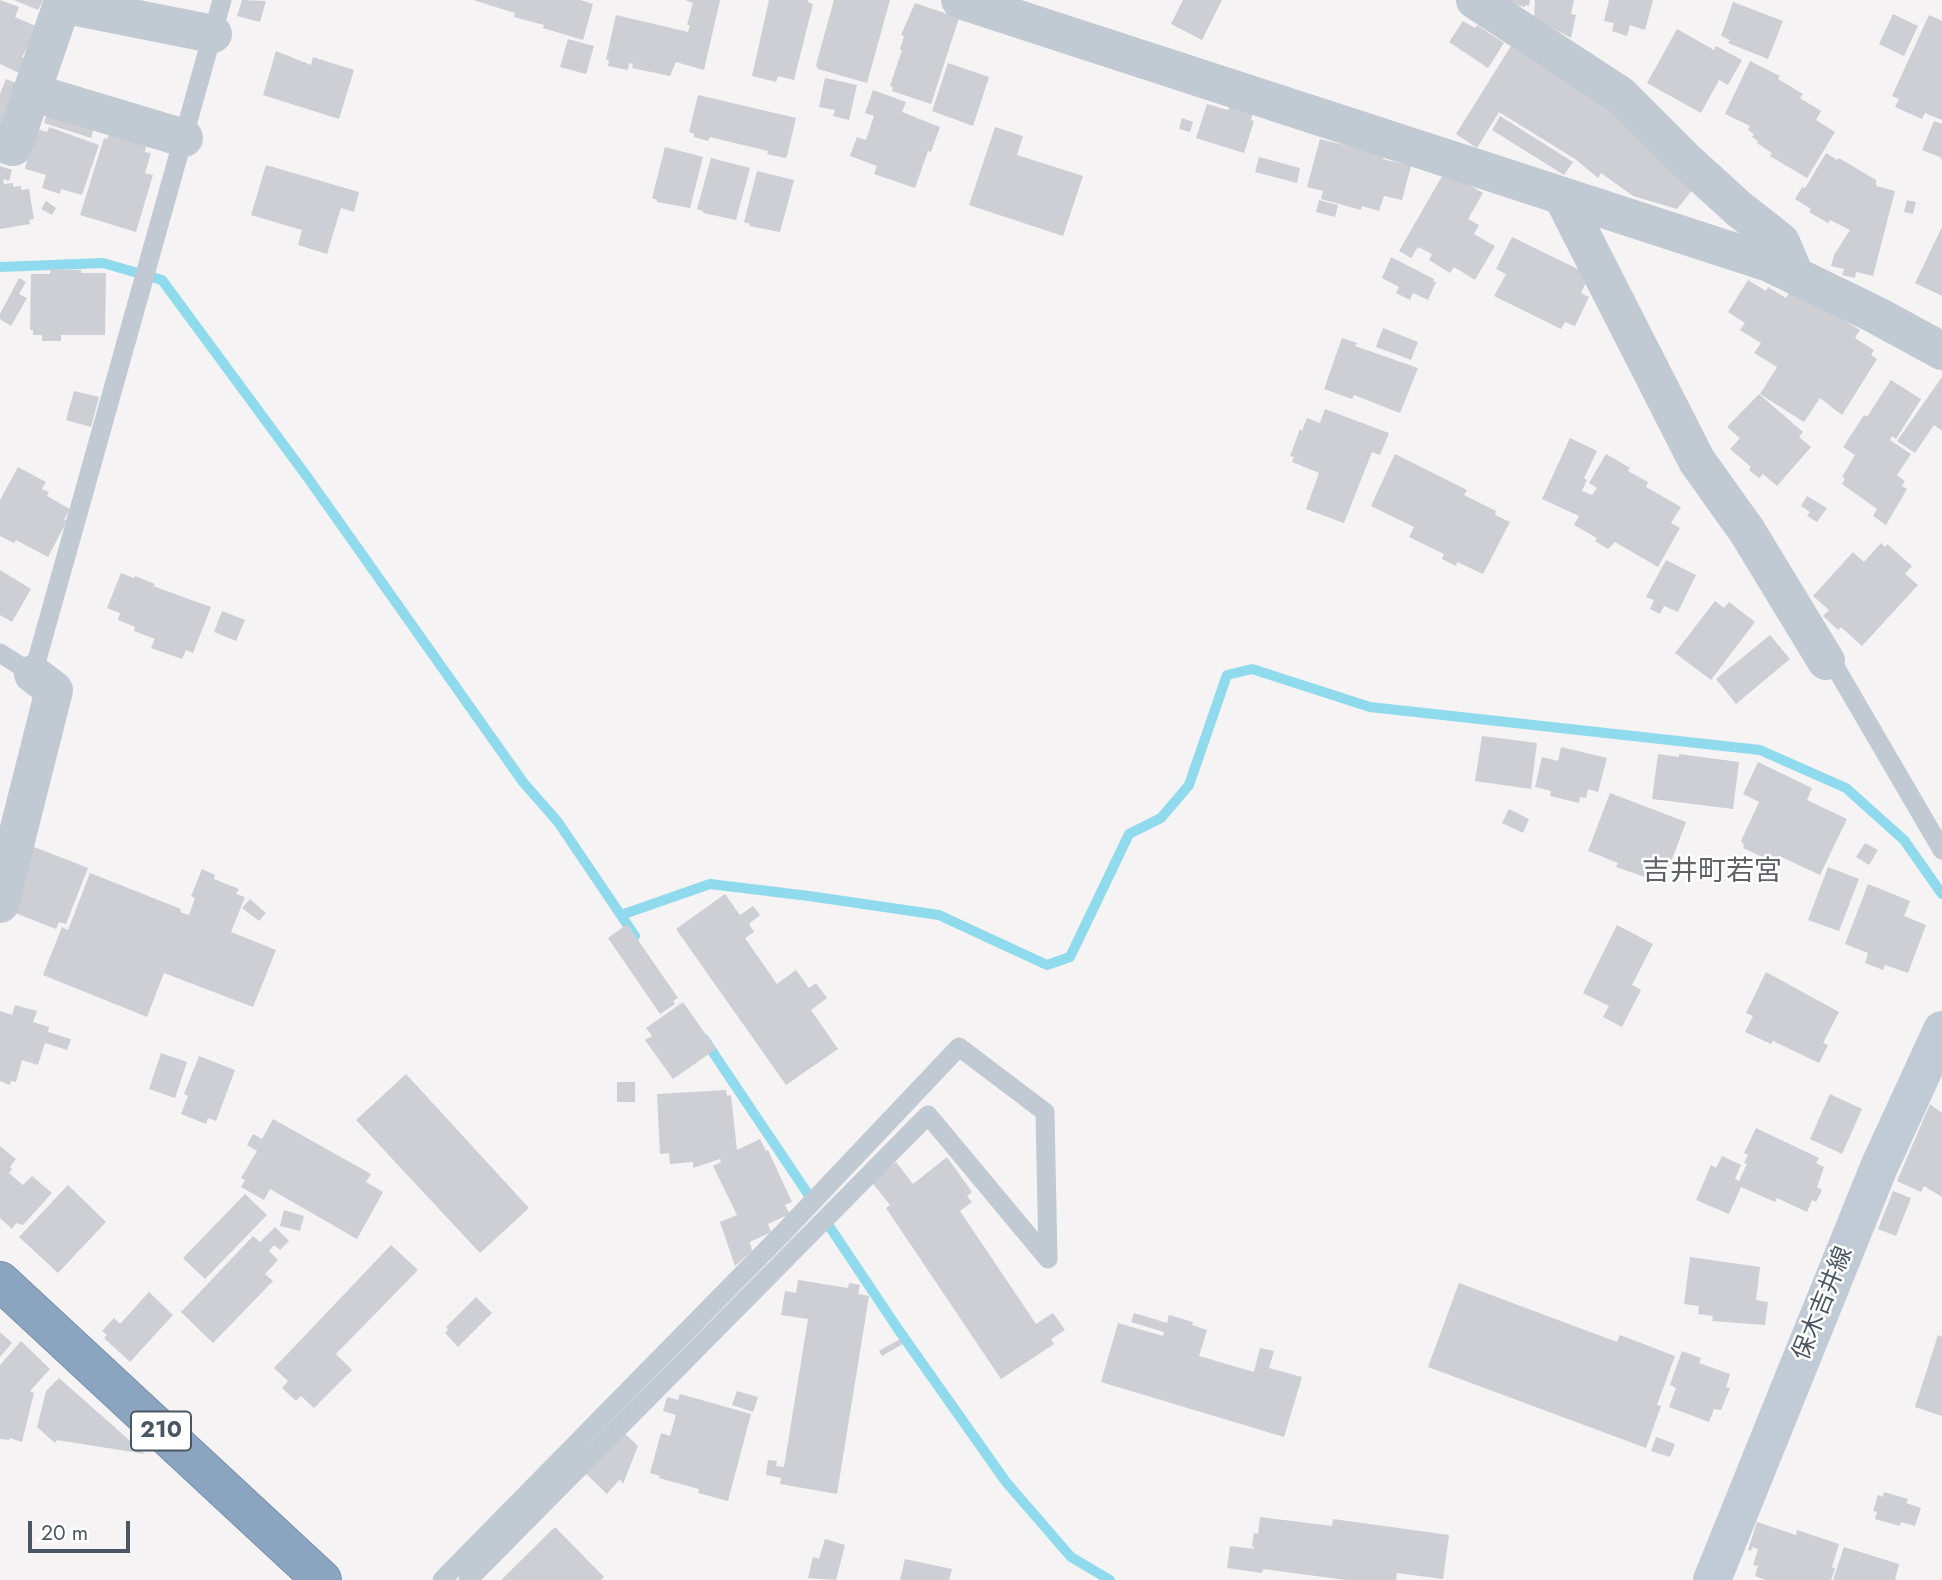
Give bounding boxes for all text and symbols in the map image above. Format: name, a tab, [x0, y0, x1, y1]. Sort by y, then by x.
district label: 吉井町若宮	[1642, 856, 1782, 890]
street label: 保木吉井線	[1788, 1243, 1860, 1365]
road number: 210	[131, 1412, 191, 1450]
scale bar	[32, 1506, 133, 1550]
text: 20 m	[41, 1518, 88, 1548]

